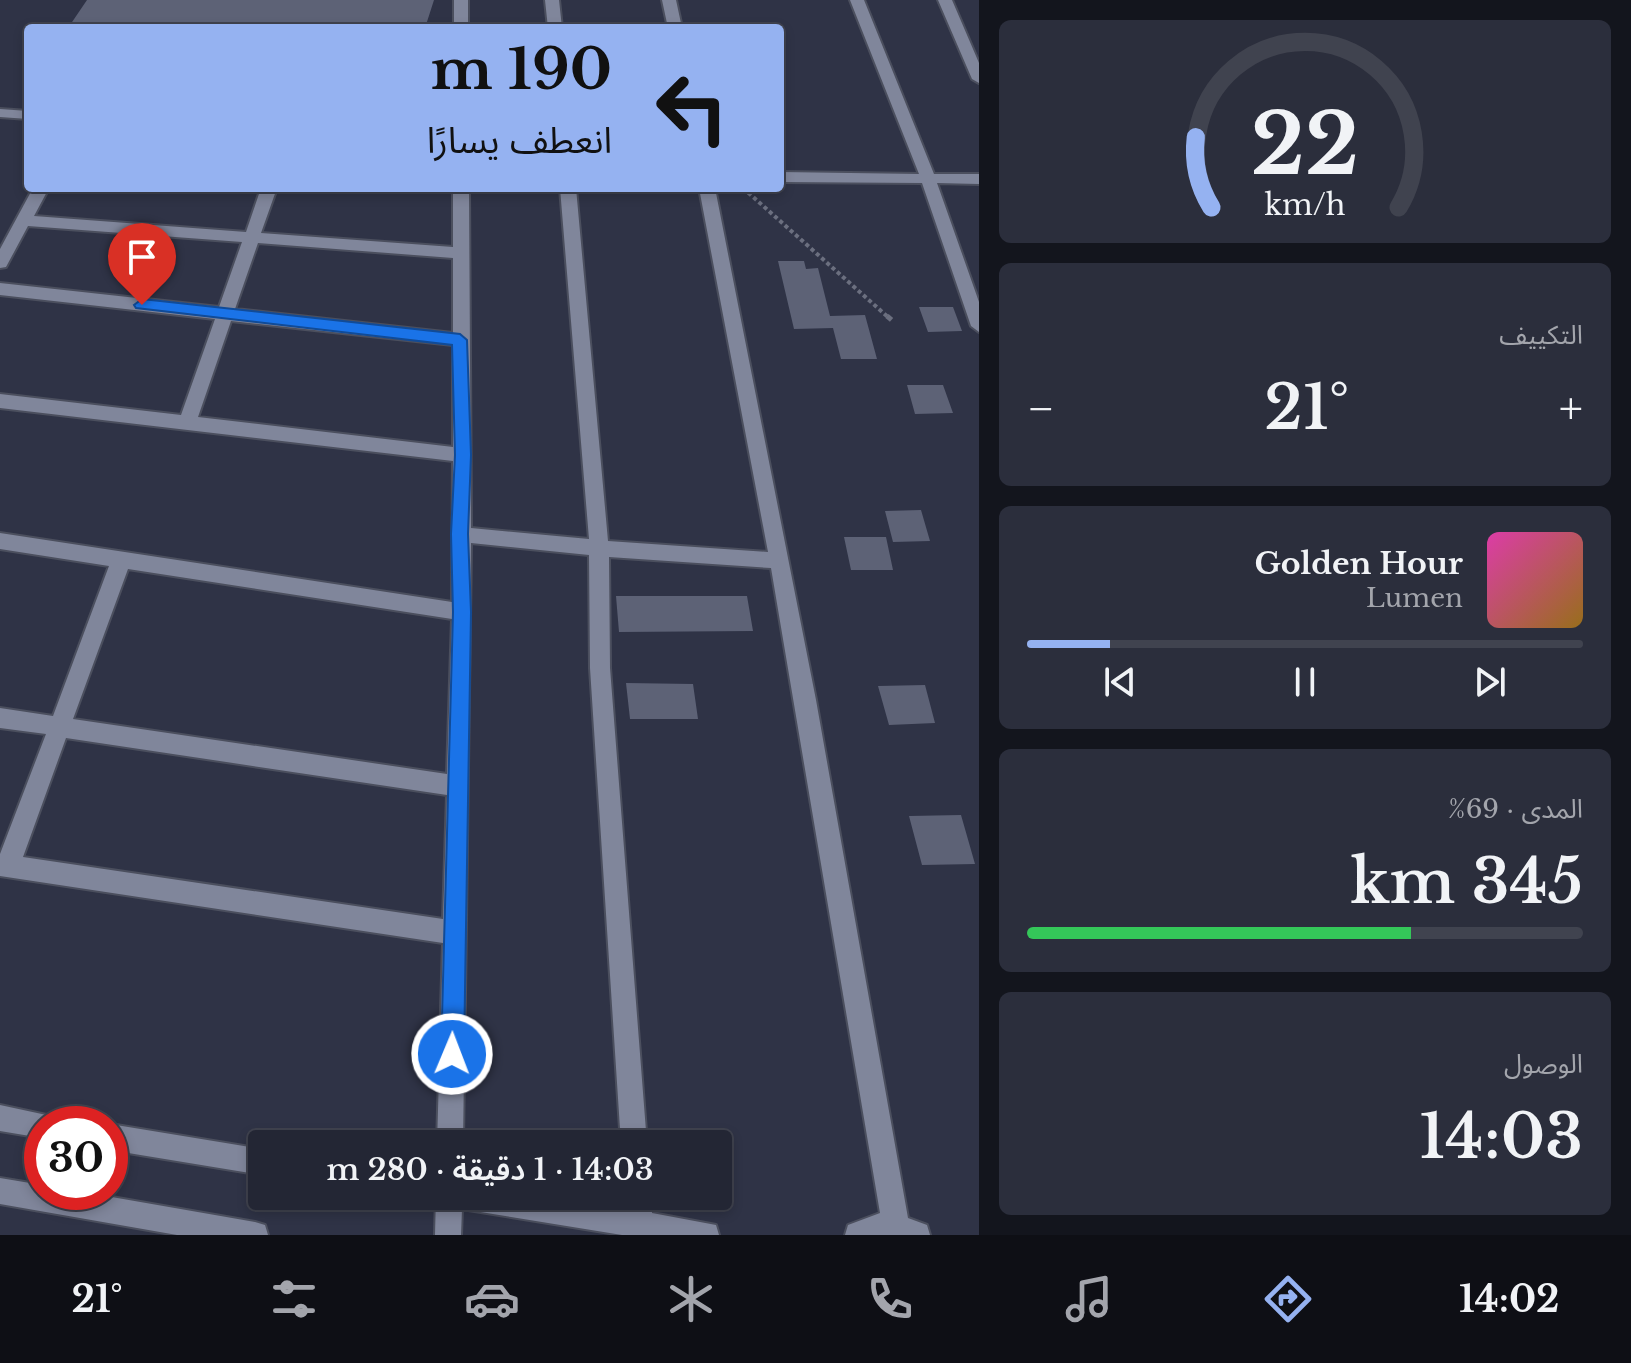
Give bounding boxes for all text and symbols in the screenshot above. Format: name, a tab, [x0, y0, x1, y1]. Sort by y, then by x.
text: 190 m	[431, 35, 612, 104]
icon: left	[640, 56, 744, 160]
text: 22	[1251, 92, 1359, 195]
text: انعطف يسارًا	[427, 118, 612, 163]
text: km/h	[1264, 187, 1346, 223]
pin	[108, 223, 176, 305]
icon: arrive	[120, 235, 164, 279]
text: التكييف	[1499, 319, 1583, 351]
text: 21°	[1264, 371, 1349, 445]
text: −	[1027, 381, 1055, 436]
text: +	[1559, 381, 1583, 436]
text: Golden Hour	[1254, 545, 1463, 582]
text: Lumen	[1366, 582, 1463, 614]
icon: previous	[1098, 660, 1142, 704]
icon: pause	[1283, 660, 1327, 704]
icon: next	[1468, 660, 1512, 704]
text: المدى · 69%	[1448, 793, 1583, 825]
text: 345 km	[1351, 845, 1583, 919]
position arrow	[410, 1012, 494, 1096]
text: الوصول	[1504, 1048, 1583, 1080]
text: 14:03	[1419, 1100, 1583, 1174]
speed limit sign: 30	[24, 1106, 128, 1210]
text: 14:03 · 1 دقيقة · 280 m	[326, 1151, 654, 1188]
icon: filters	[266, 1271, 322, 1327]
icon: car	[464, 1271, 520, 1327]
icon: climate	[663, 1271, 719, 1327]
icon: phone	[862, 1271, 918, 1327]
icon: music	[1061, 1271, 1117, 1327]
icon: directions	[1260, 1271, 1316, 1327]
text: 21°	[71, 1277, 123, 1322]
text: 14:02	[1459, 1277, 1560, 1322]

